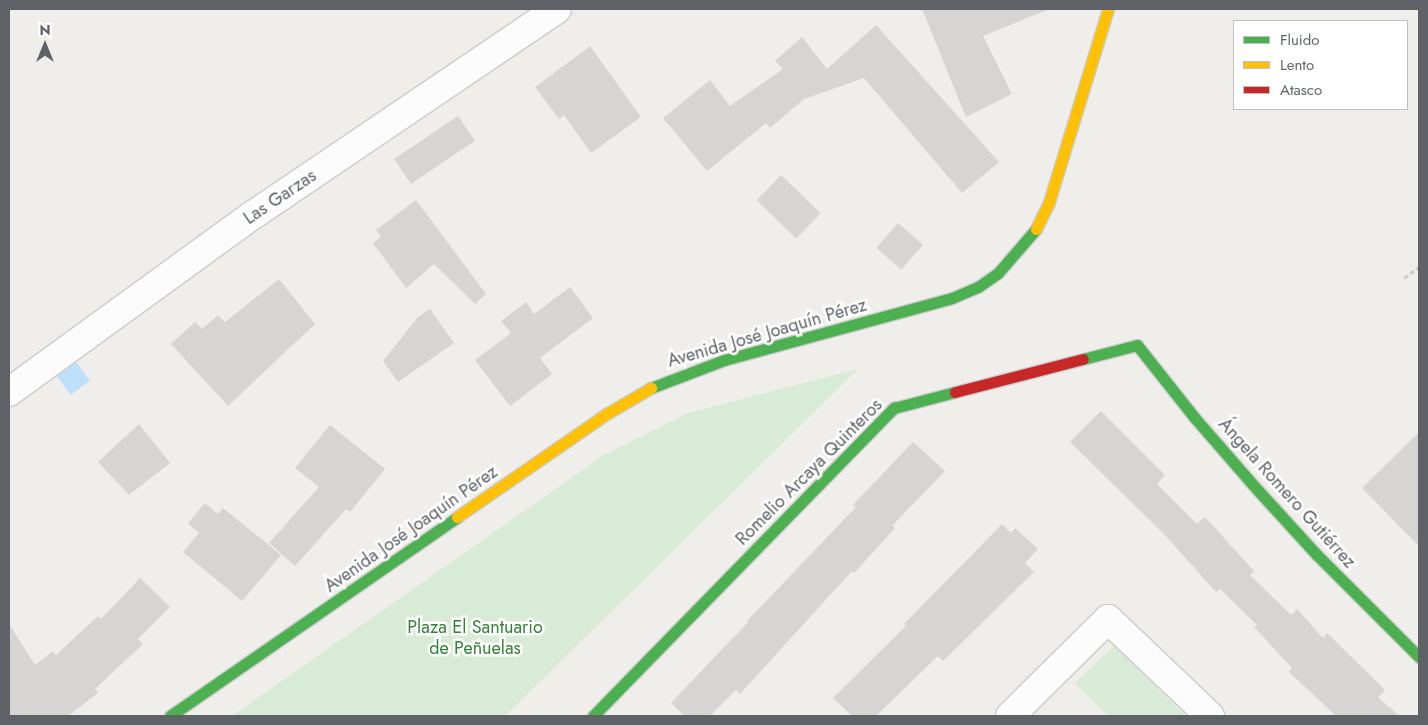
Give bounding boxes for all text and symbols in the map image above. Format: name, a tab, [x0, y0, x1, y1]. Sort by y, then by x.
north arrow	[20, 20, 70, 70]
text: N	[39, 20, 51, 40]
legend	[1233, 20, 1408, 110]
text: Fluido	[1280, 29, 1319, 51]
text: Lento	[1280, 54, 1314, 76]
text: Atasco	[1280, 79, 1322, 101]
street label: Las Garzas	[240, 165, 320, 229]
street label: Avenida José Joaquín Pérez	[665, 294, 869, 372]
street label: Romelio Arcaya Quinteros	[731, 394, 887, 550]
street label: Ángela Romero Gutiérrez	[1214, 414, 1360, 572]
street label: Avenida José Joaquín Pérez	[320, 461, 502, 597]
park label: Plaza El Santuario de Peñuelas	[407, 617, 543, 660]

